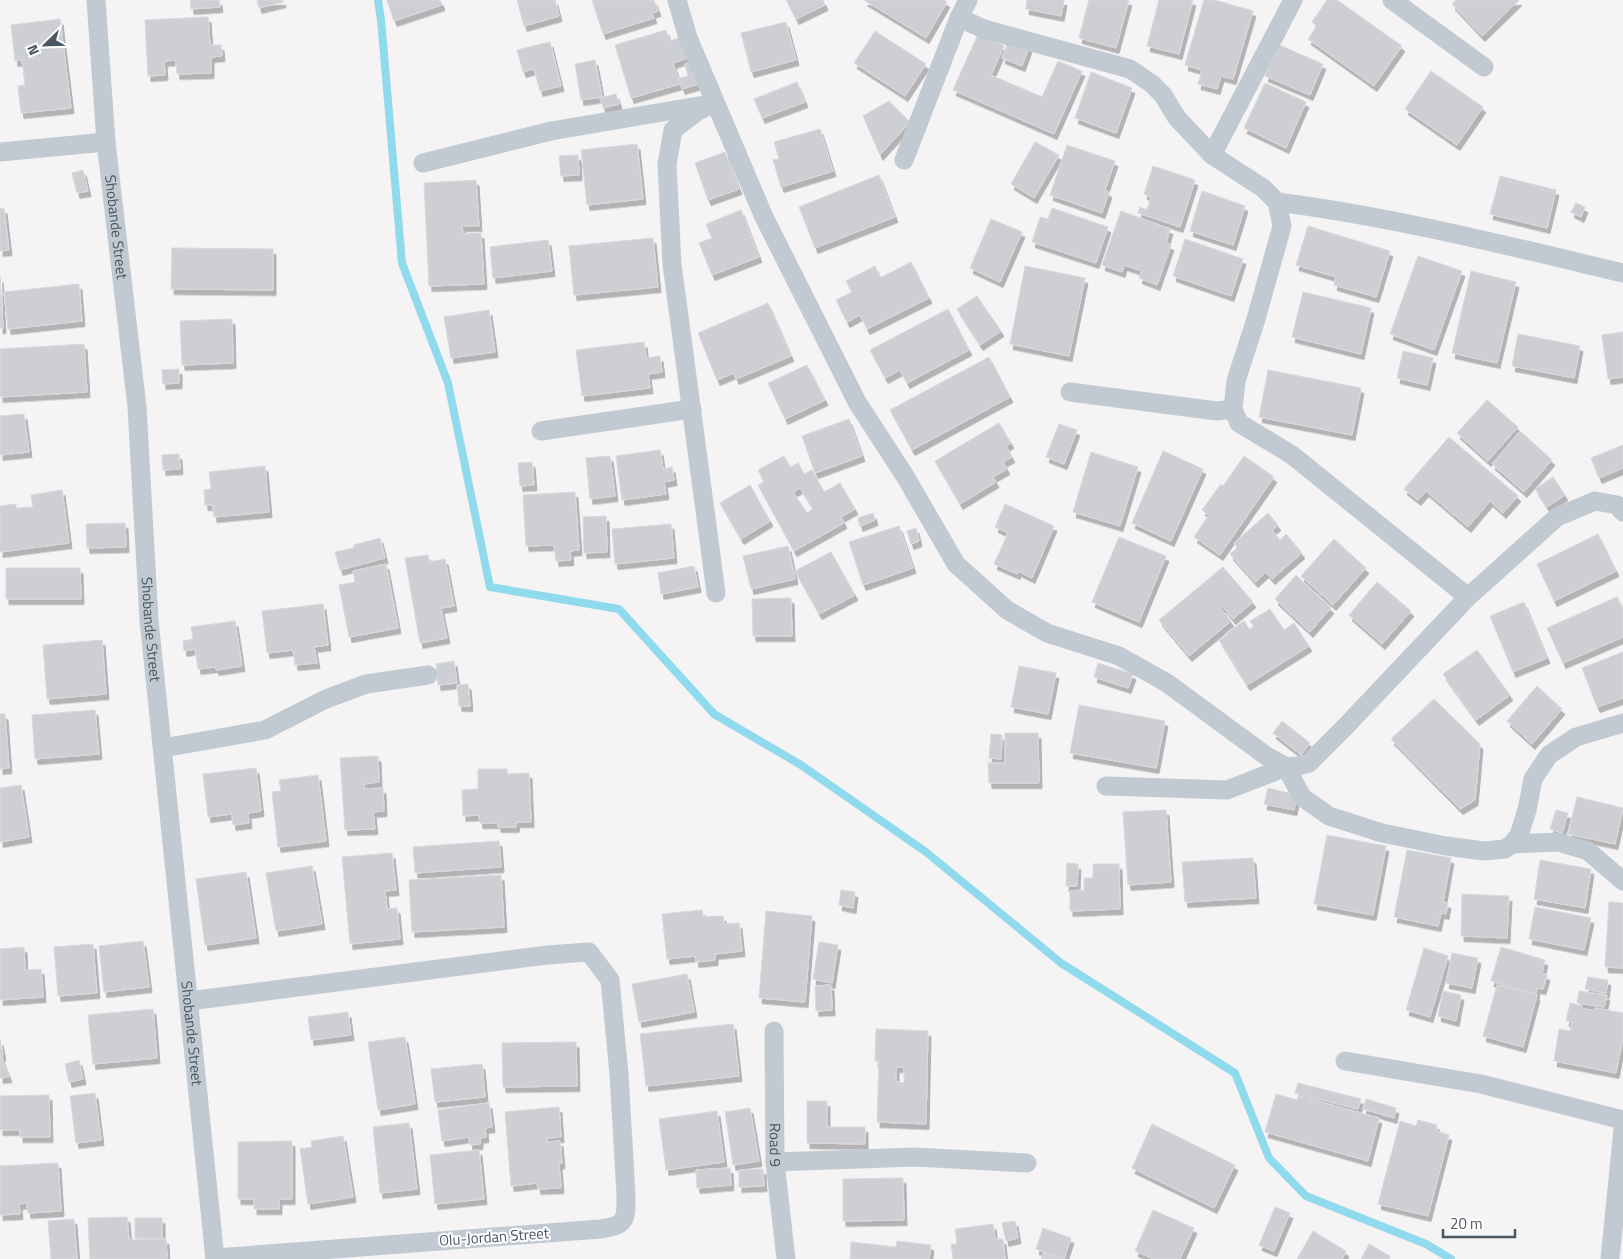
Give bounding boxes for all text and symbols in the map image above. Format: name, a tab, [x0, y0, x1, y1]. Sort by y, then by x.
north arrow	[20, 20, 70, 70]
text: N	[21, 42, 44, 59]
street label: Shobande Street	[99, 173, 134, 281]
street label: Shobande Street	[136, 576, 167, 684]
street label: Shobande Street	[175, 980, 209, 1087]
street label: Road 9	[764, 1123, 787, 1168]
scale bar	[1443, 1206, 1516, 1238]
text: 20 m	[1450, 1212, 1483, 1235]
street label: Olu-Jordan Street	[438, 1221, 550, 1252]

